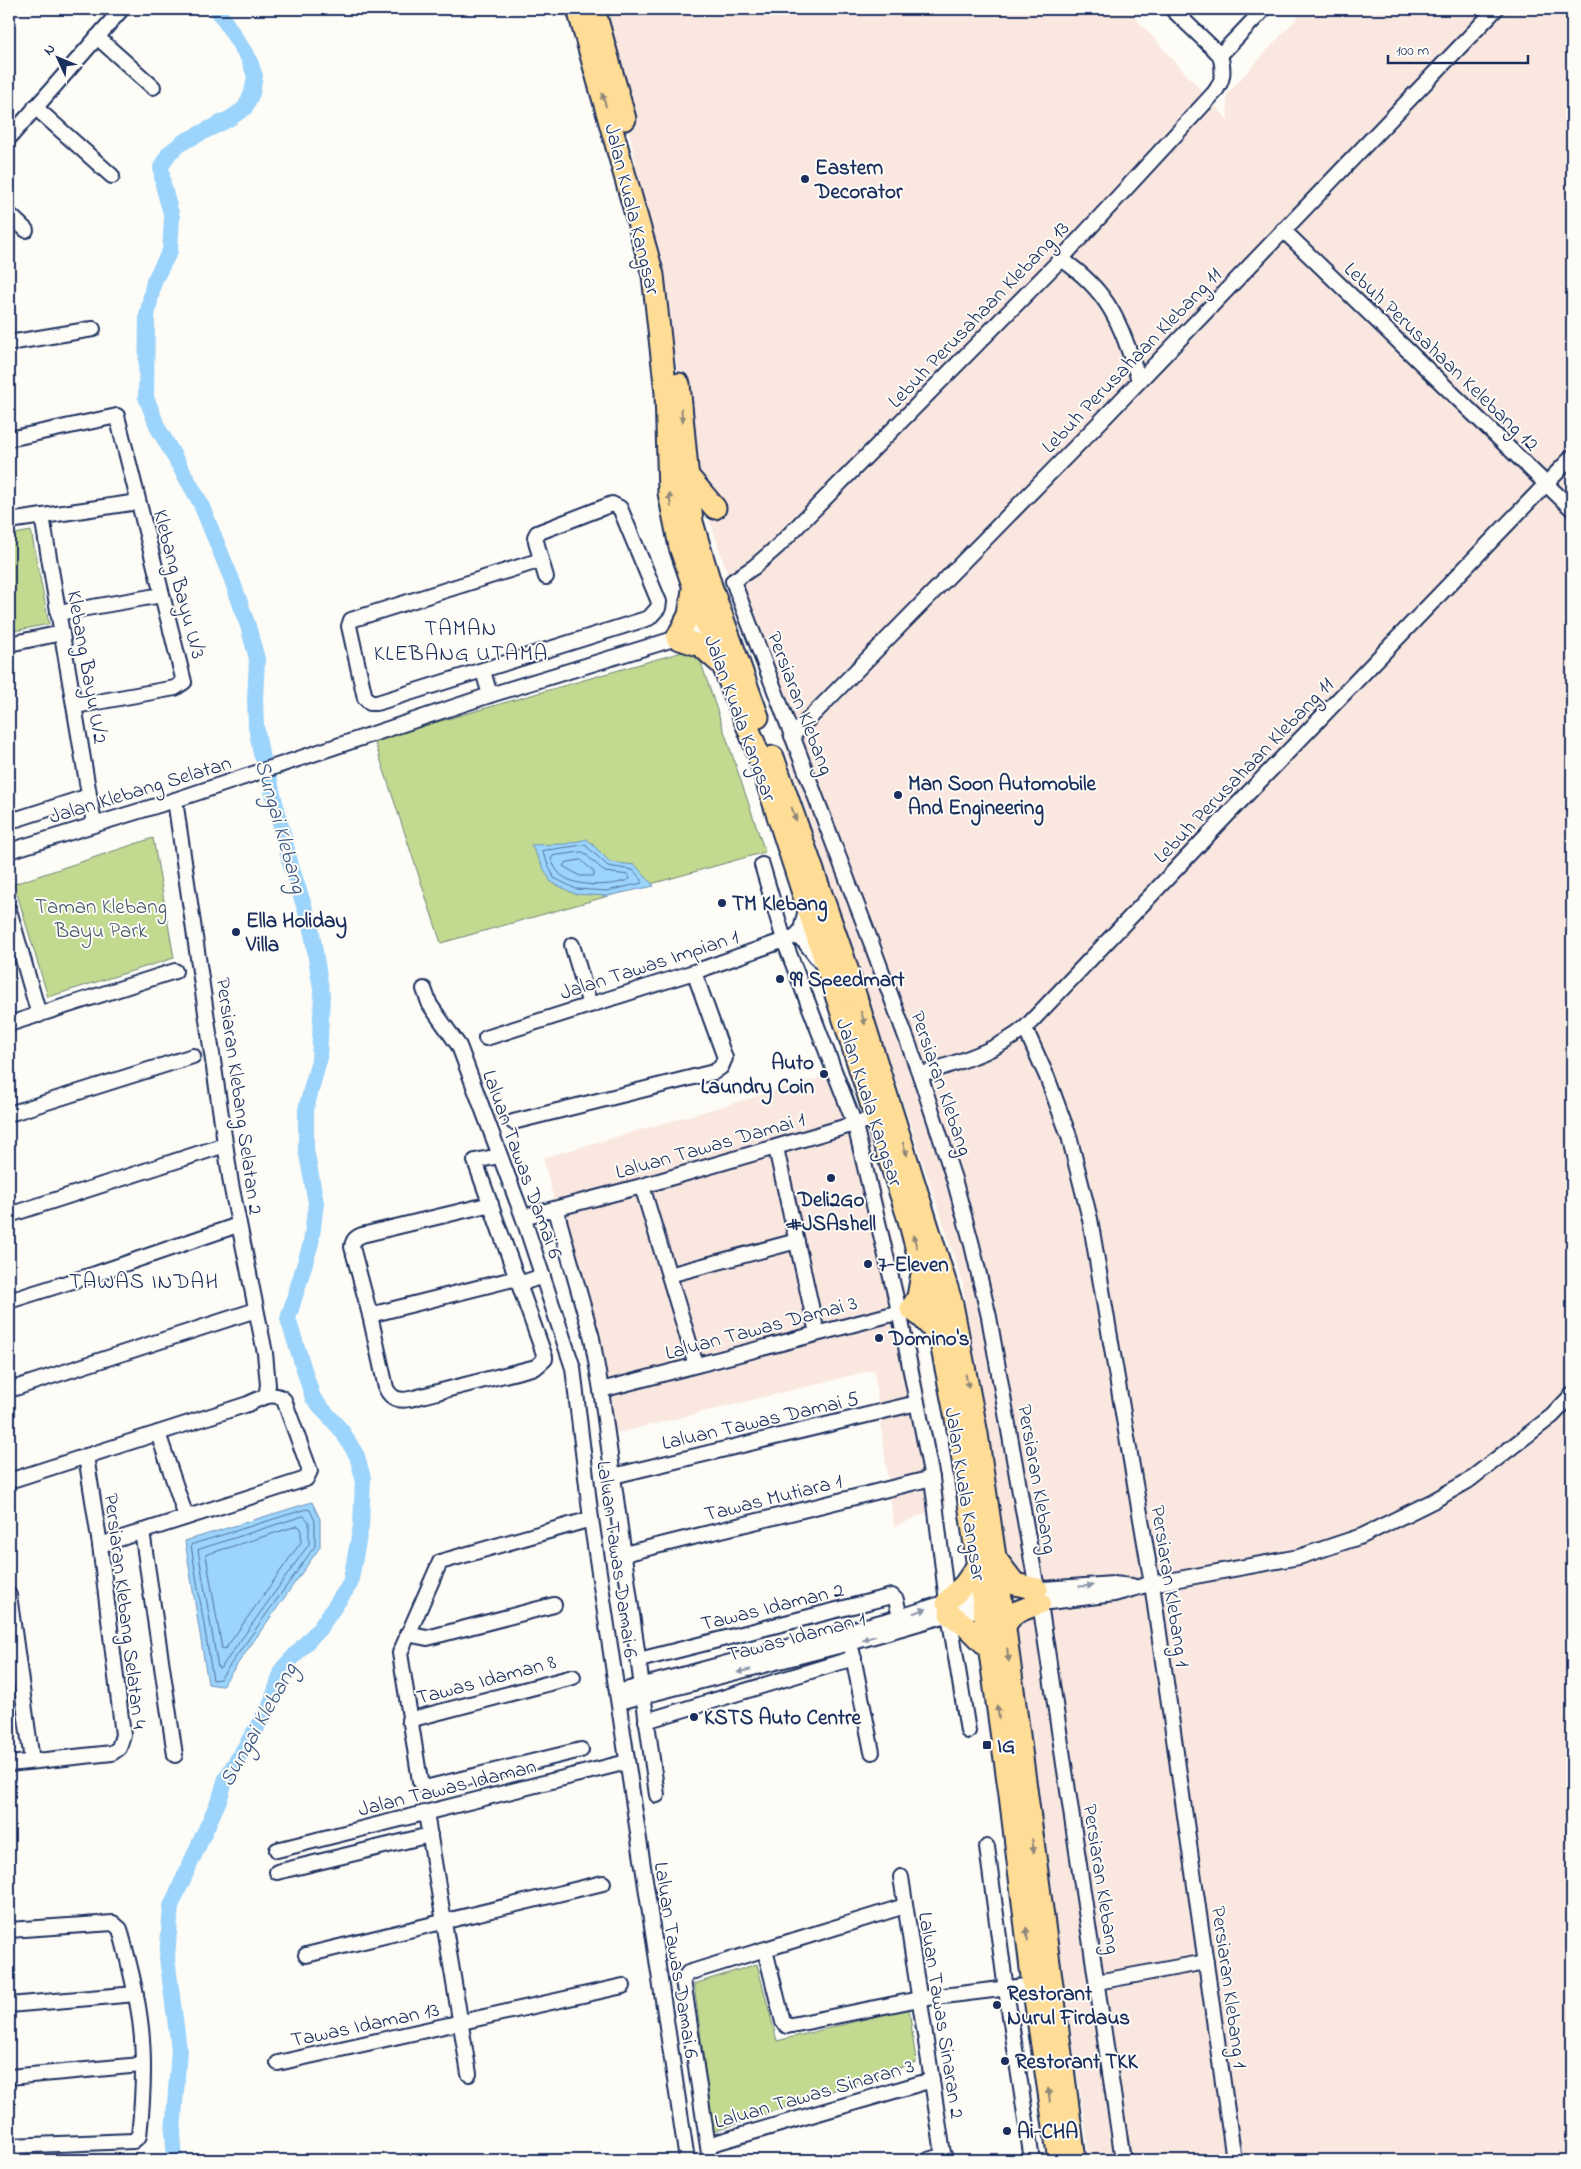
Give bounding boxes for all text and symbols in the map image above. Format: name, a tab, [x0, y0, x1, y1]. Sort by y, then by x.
north arrow	[32, 32, 82, 82]
scale bar	[1388, 32, 1528, 64]
text: N	[39, 39, 61, 61]
text: 100 m	[1396, 40, 1429, 62]
one-way arrow	[600, 92, 608, 107]
street label: Jalan Kuala Kangsar	[593, 121, 667, 299]
place label: Eastern Decorator	[814, 154, 903, 208]
marker: Eastern Decorator	[799, 173, 811, 185]
street label: Lebuh Perusahaan Klebang 13	[882, 215, 1079, 417]
street label: Lebuh Perusahaan Kelebang 12	[1335, 256, 1545, 461]
street label: Lebuh Perusahaan Klebang 11	[1035, 261, 1231, 463]
one-way arrow	[678, 407, 686, 423]
one-way arrow	[666, 491, 674, 507]
street label: Klebang Bayu U/3	[142, 507, 212, 663]
street label: Klebang Bayu U/2	[56, 588, 114, 747]
district label: TAMAN KLEBANG UTAMA	[374, 614, 548, 671]
street label: Persiaran Klebang	[756, 628, 840, 780]
street label: Jalan Kuala Kangsar	[693, 631, 783, 807]
street label: Lebuh Perusahaan Klebang 11	[1147, 671, 1343, 873]
street label: Jalan Klebang Selatan	[46, 749, 236, 835]
water label: Sungai Klebang	[245, 756, 314, 898]
place label: Man Soon Automobile And Engineering	[908, 770, 1096, 826]
marker: Man Soon Automobile And Engineering	[892, 789, 904, 801]
one-way arrow	[790, 807, 798, 822]
place label: TM Klebang	[732, 890, 827, 922]
park label: Taman Klebang Bayu Park	[35, 893, 167, 949]
marker: TM Klebang	[716, 897, 728, 909]
place label: Ella Holiday Villa	[245, 907, 347, 961]
street label: Jalan Tawas Impian 1	[556, 923, 743, 1009]
marker: Ella Holiday Villa	[230, 926, 242, 938]
place label: 99 Speedmart	[789, 966, 906, 996]
marker: 99 Speedmart	[774, 973, 786, 985]
street label: Persiaran Klebang Selatan 2	[205, 976, 269, 1217]
street label: Persiaran Klebang	[899, 1007, 979, 1161]
one-way arrow	[859, 1010, 867, 1025]
street label: Jalan Kuala Kangsar	[825, 1015, 910, 1192]
place label: Auto Laundry Coin	[701, 1049, 814, 1105]
street label: Laluan Tawas Damai 6	[473, 1066, 569, 1263]
marker: Auto Laundry Coin	[818, 1068, 830, 1080]
street label: Laluan Tawas Damai 1	[612, 1105, 809, 1188]
one-way arrow	[901, 1141, 909, 1156]
marker: Deli2Go #JSAshell	[825, 1172, 837, 1184]
place label: Deli2Go #JSAshell	[785, 1186, 876, 1240]
one-way arrow	[910, 1234, 918, 1249]
place label: 7-Eleven	[878, 1251, 949, 1281]
marker: 7-Eleven	[862, 1258, 874, 1270]
district label: TAWAS INDAH	[69, 1267, 219, 1299]
street label: Laluan Tawas Damai 3	[662, 1289, 861, 1369]
place label: Domino's	[888, 1325, 970, 1355]
marker: Domino's	[873, 1332, 885, 1344]
one-way arrow	[964, 1373, 972, 1389]
street label: Laluan Tawas Damai 5	[659, 1385, 862, 1459]
street label: Persiaran Klebang	[1006, 1402, 1064, 1557]
street label: Jalan Kuala Kangsar	[934, 1405, 993, 1584]
street label: Laluan Tawas Damai 6	[587, 1459, 645, 1660]
street label: Tawas Mutiara 1	[701, 1467, 846, 1531]
street label: Persiaran Klebang Selatan 4	[93, 1492, 153, 1731]
street label: Persiaran Klebang 1	[1139, 1503, 1197, 1670]
street label: Tawas Idaman 2	[698, 1576, 847, 1640]
one-way arrow	[1078, 1581, 1094, 1589]
street label: Tawas Idaman 1	[724, 1605, 869, 1671]
one-way arrow	[912, 1607, 927, 1614]
one-way arrow	[862, 1634, 877, 1642]
one-way arrow	[1005, 1647, 1013, 1663]
street label: Tawas Idaman 8	[413, 1648, 560, 1714]
water label: Sungai Klebang	[212, 1657, 307, 1793]
one-way arrow	[736, 1667, 751, 1675]
place label: KSTS Auto Centre	[704, 1704, 861, 1734]
one-way arrow	[994, 1704, 1002, 1720]
marker: KSTS Auto Centre	[688, 1711, 700, 1723]
place label: IG	[997, 1732, 1015, 1762]
marker: IG	[981, 1739, 993, 1751]
street label: Jalan Tawas Idaman	[355, 1752, 540, 1826]
street label: Persiaran Klebang	[1071, 1802, 1127, 1957]
one-way arrow	[1029, 1838, 1037, 1854]
street label: Laluan Tawas Damai 6	[645, 1860, 705, 2061]
street label: Persiaran Klebang 1	[1200, 1904, 1254, 2071]
street label: Laluan Tawas Sinaran 2	[909, 1910, 971, 2121]
one-way arrow	[1023, 1925, 1031, 1941]
place label: Restorant Nurul Firdaus	[1007, 1980, 1130, 2034]
street label: Tawas Idaman 13	[288, 1996, 442, 2056]
marker: Restorant Nurul Firdaus	[991, 1999, 1003, 2011]
place label: Restorant TKK	[1015, 2048, 1138, 2078]
street label: Laluan Tawas Sinaran 3	[711, 2052, 918, 2138]
marker: Restorant TKK	[999, 2055, 1011, 2067]
one-way arrow	[1045, 2086, 1053, 2102]
place label: Ai-CHA	[1017, 2118, 1078, 2148]
marker: Ai-CHA	[1001, 2125, 1013, 2137]

